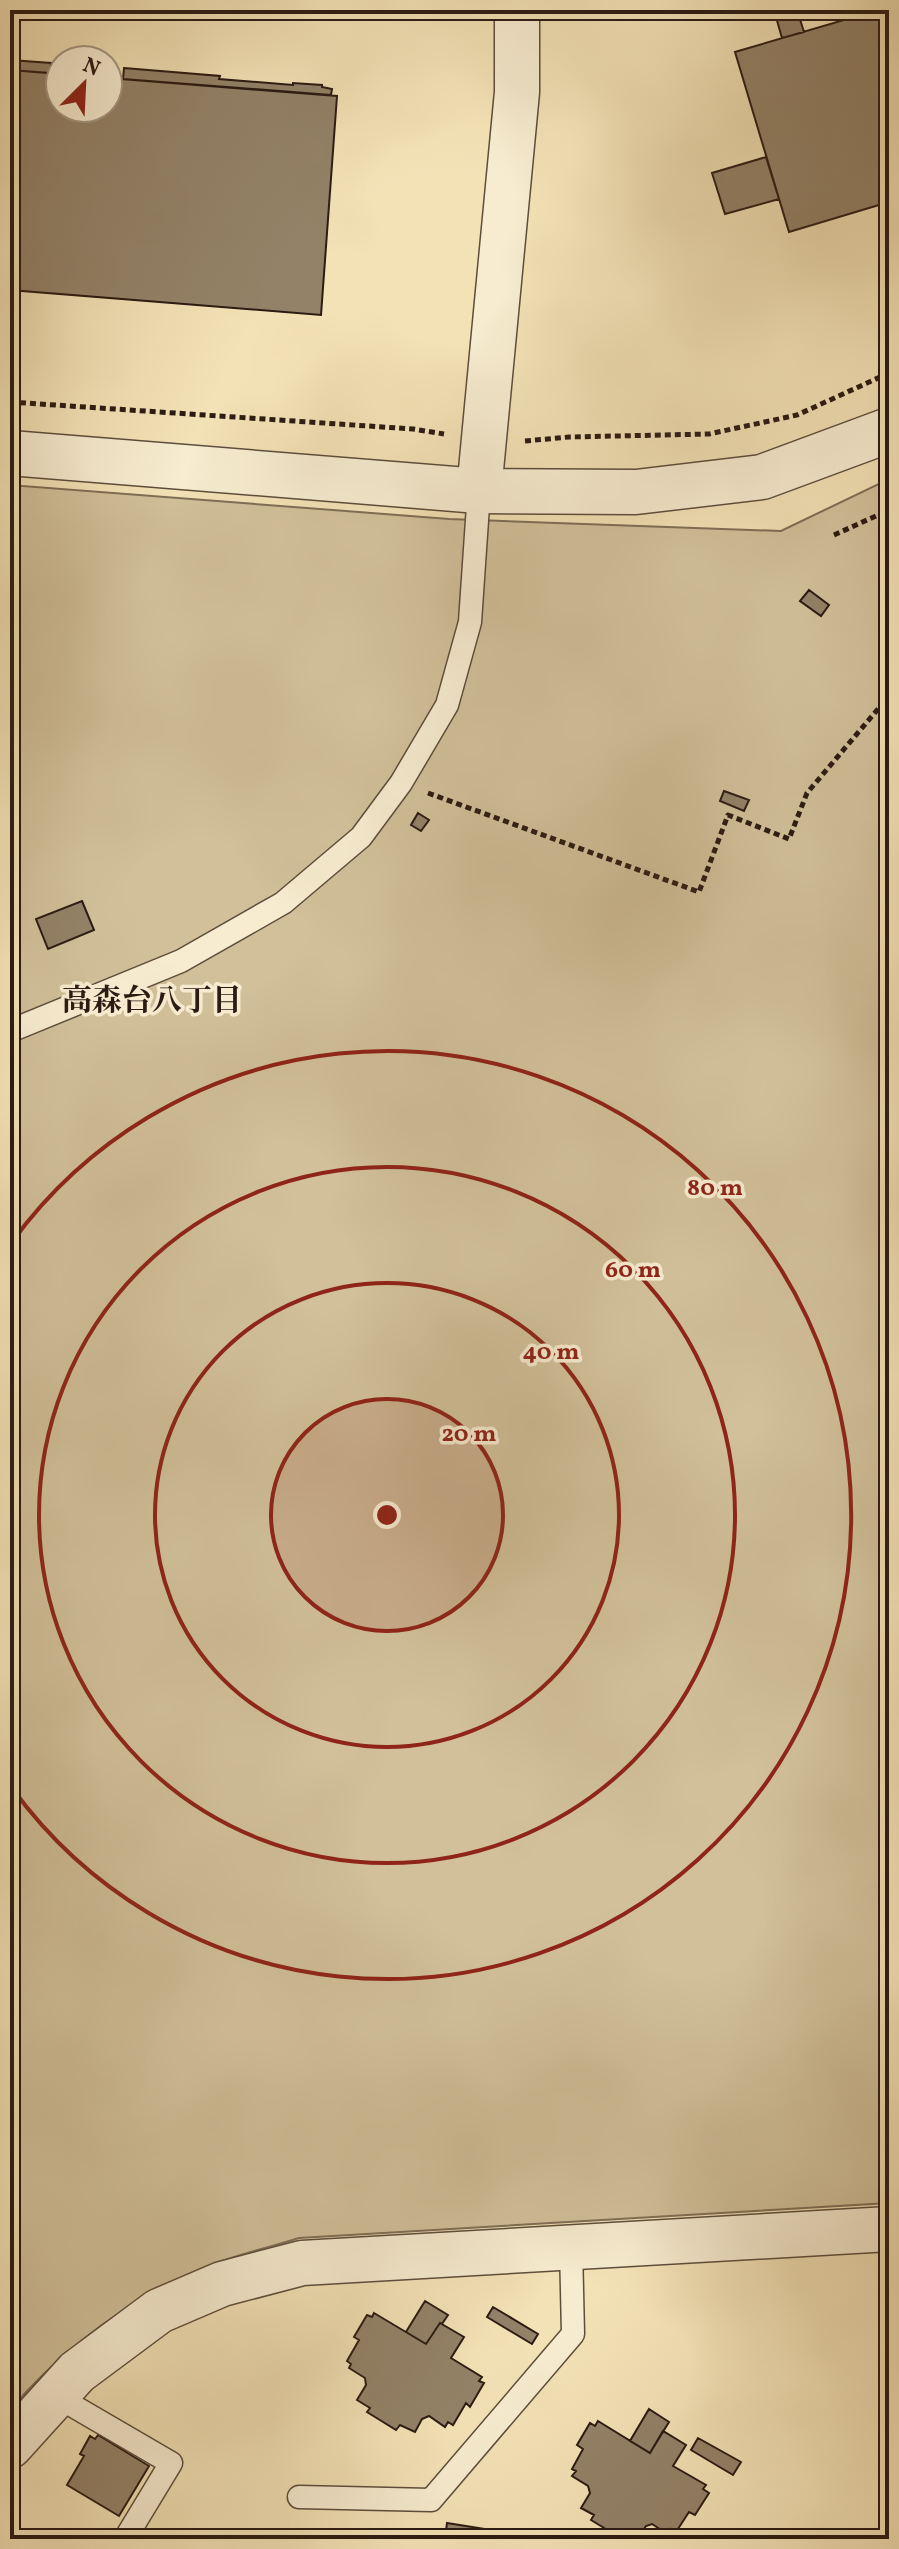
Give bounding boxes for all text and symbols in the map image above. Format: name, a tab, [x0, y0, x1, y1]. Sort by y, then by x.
north arrow	[44, 44, 124, 124]
text: N	[78, 51, 105, 85]
district label: 高森台八丁目	[62, 981, 242, 1023]
text: 80 m	[687, 1172, 743, 1206]
text: 60 m	[605, 1254, 661, 1288]
text: 40 m	[523, 1336, 579, 1370]
text: 20 m	[441, 1418, 497, 1452]
centre of rings	[373, 1501, 401, 1529]

